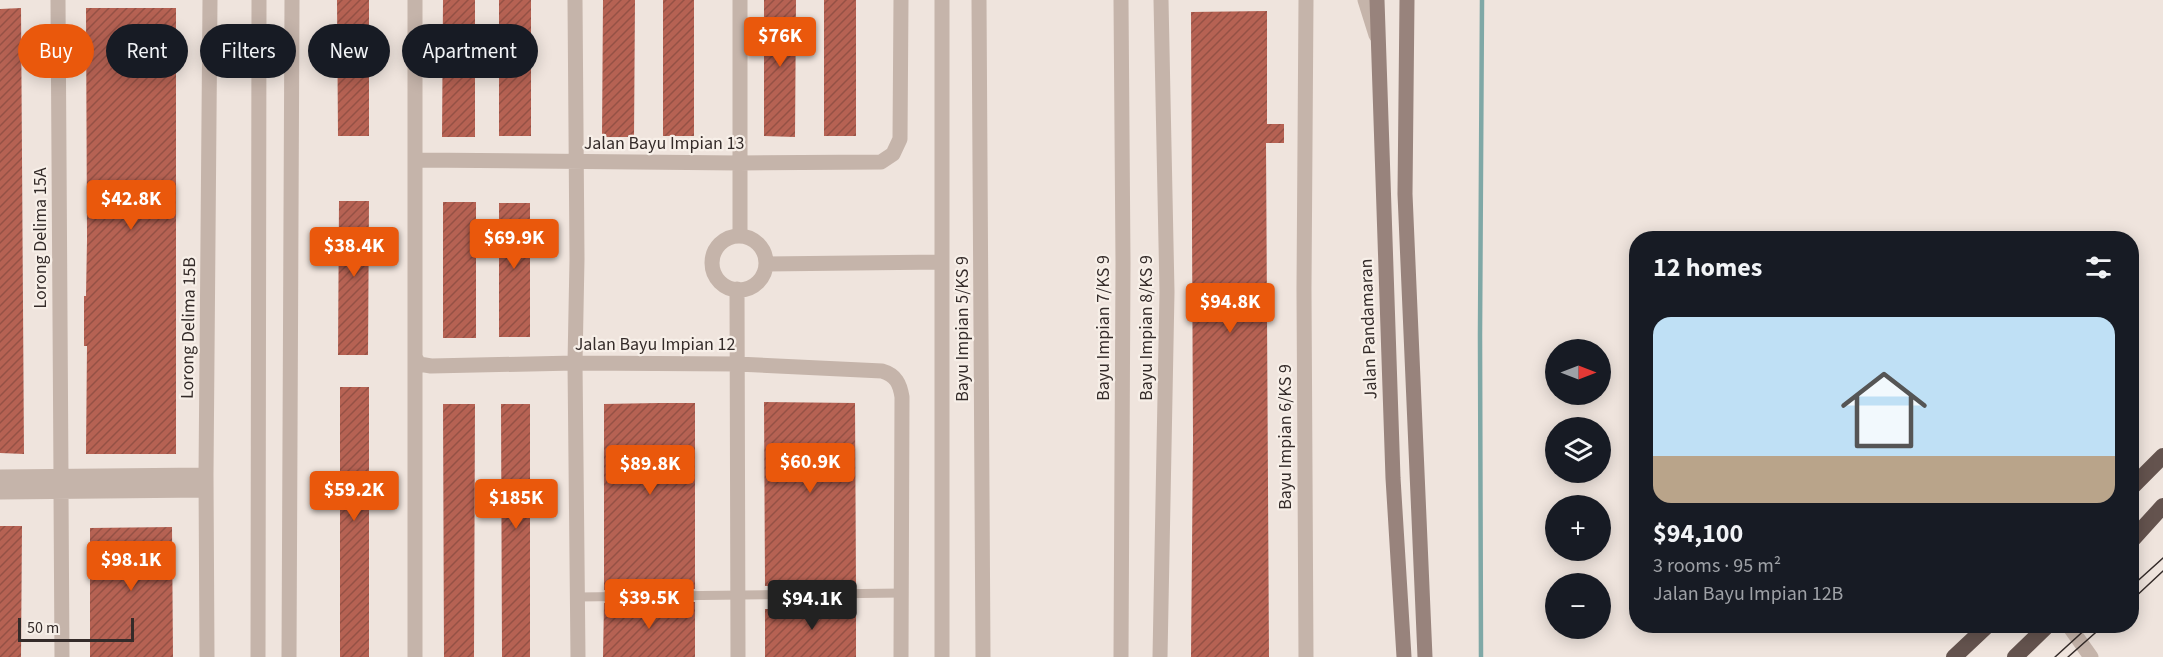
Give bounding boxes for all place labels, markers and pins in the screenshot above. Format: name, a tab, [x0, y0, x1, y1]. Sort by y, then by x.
pin: $76K	[744, 17, 816, 68]
pin: $42.8K	[82, 180, 180, 231]
pin: $69.9K	[465, 219, 563, 270]
pin: $38.4K	[305, 227, 403, 278]
pin: $94.8K	[1181, 283, 1279, 334]
pin: $60.9K	[761, 443, 859, 494]
pin: $89.8K	[601, 445, 699, 496]
pin: $59.2K	[305, 471, 403, 522]
pin: $185K	[474, 479, 558, 530]
pin: $98.1K	[82, 541, 180, 592]
pin: $39.5K	[600, 579, 698, 630]
pin: $94.1K	[763, 580, 861, 631]

